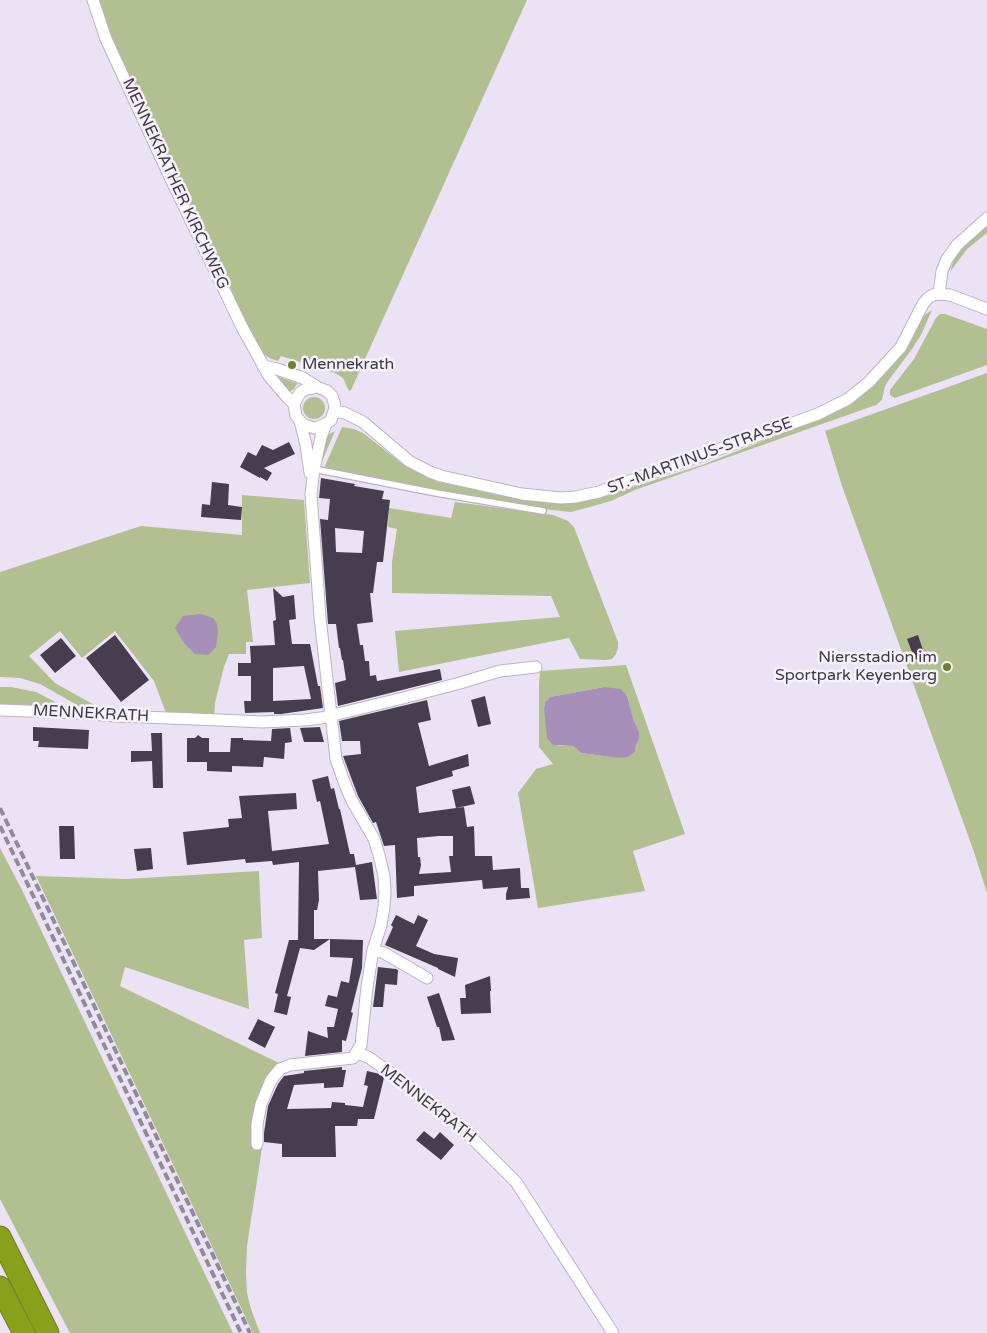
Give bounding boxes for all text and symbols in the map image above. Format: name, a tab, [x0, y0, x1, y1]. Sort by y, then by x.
street label: MENNEKRATHER KIRCHWEG	[118, 76, 232, 292]
place label: Mennekrath	[302, 355, 394, 375]
marker: Mennekrath	[286, 359, 298, 371]
street label: ST.-MARTINUS-STRASSE	[605, 414, 795, 498]
place label: Niersstadion im Sportpark Keyenberg	[775, 648, 937, 686]
marker: Niersstadion im Sportpark Keyenberg	[941, 661, 953, 673]
street label: MENNEKRATH	[32, 701, 150, 727]
street label: MENNEKRATH	[376, 1061, 480, 1147]

